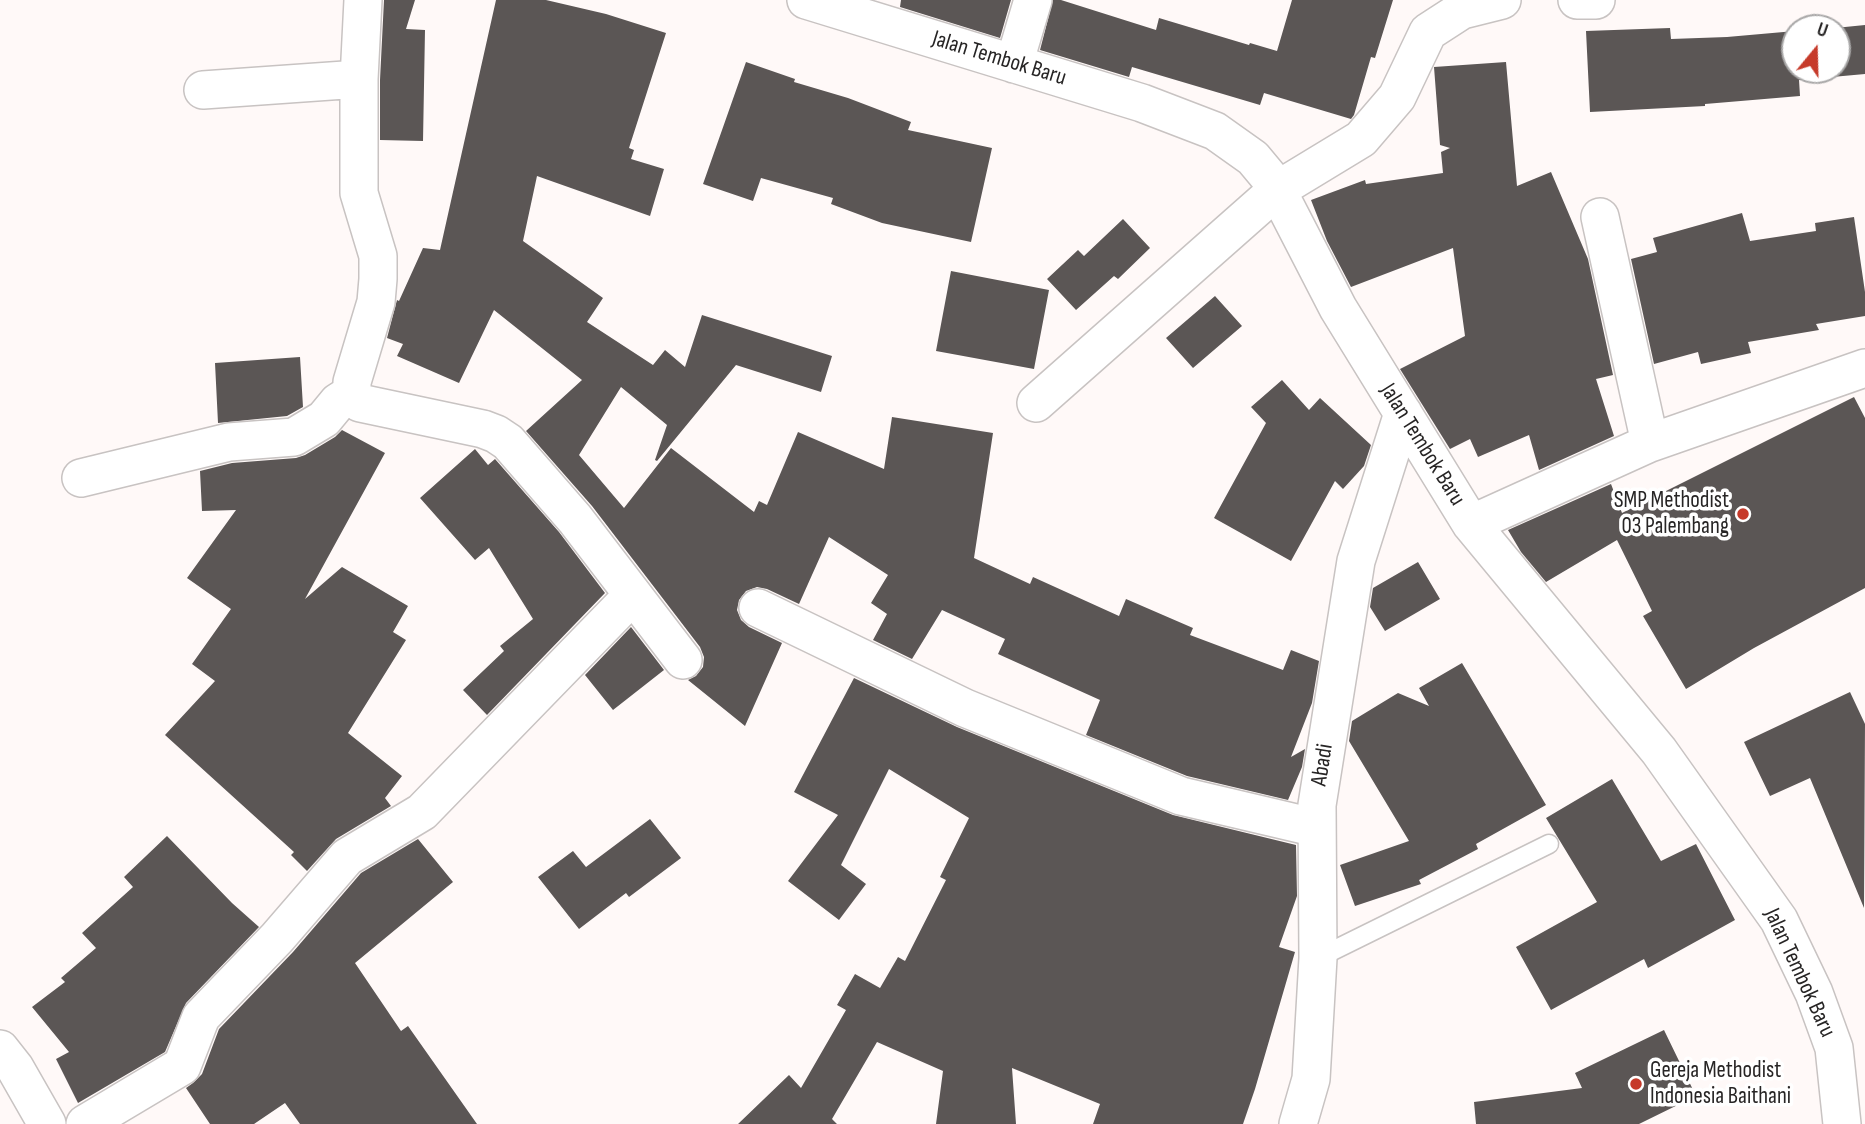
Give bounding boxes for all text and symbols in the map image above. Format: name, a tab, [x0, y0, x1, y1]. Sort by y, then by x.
north arrow	[1781, 14, 1851, 84]
text: U	[1814, 18, 1831, 43]
street label: Jalan Tembok Baru	[929, 25, 1069, 93]
street label: Jalan Tembok Baru	[1373, 379, 1471, 511]
place label: SMP Methodist 03 Palembang	[1614, 487, 1729, 541]
marker: SMP Methodist 03 Palembang	[1735, 506, 1751, 522]
street label: Abadi	[1306, 742, 1340, 788]
street label: Jalan Tembok Baru	[1757, 904, 1841, 1042]
place label: Gereja Methodist Indonesia Baithani	[1650, 1057, 1791, 1111]
marker: Gereja Methodist Indonesia Baithani	[1628, 1076, 1644, 1092]

